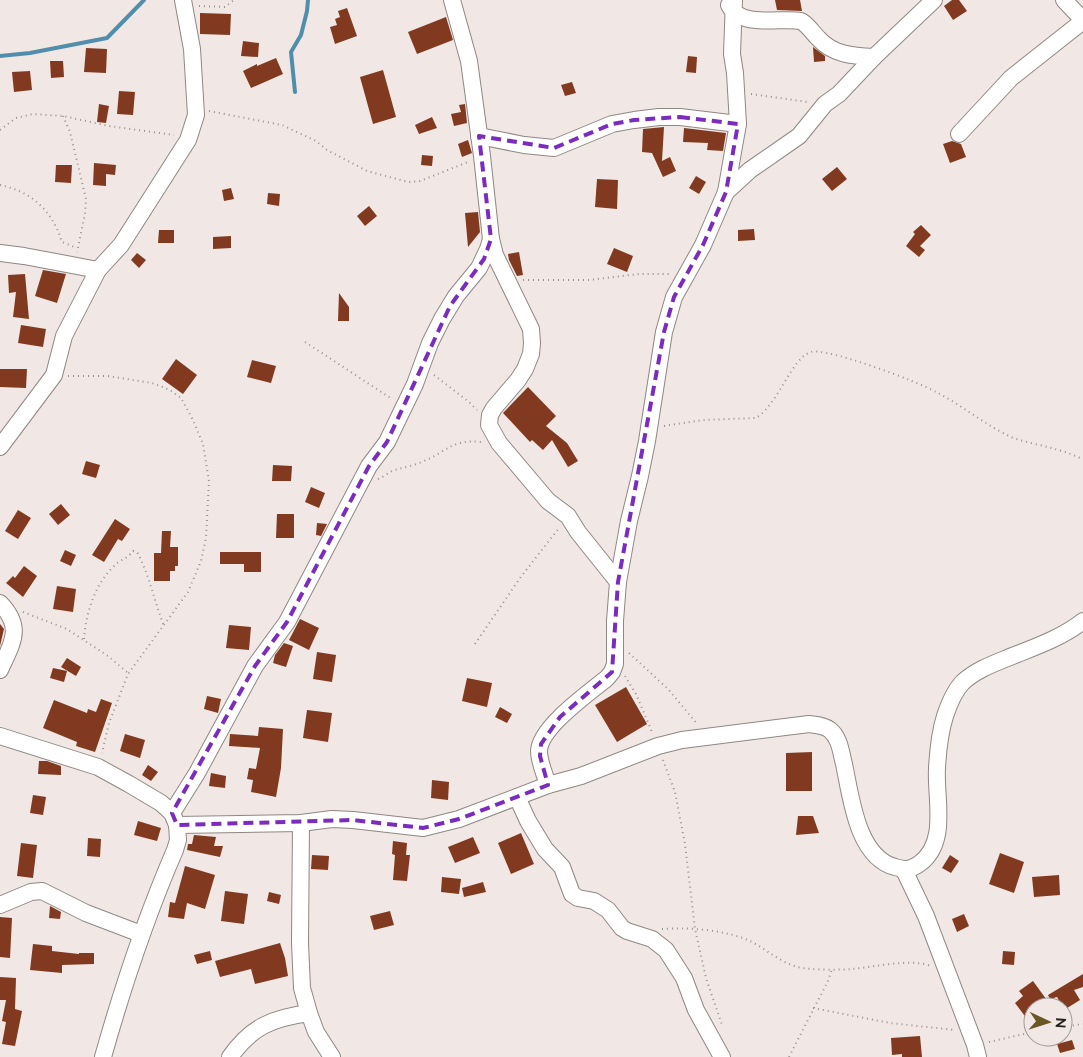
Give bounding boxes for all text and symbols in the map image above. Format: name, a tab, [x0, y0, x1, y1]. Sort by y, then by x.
north arrow	[1023, 997, 1073, 1047]
text: N	[1053, 1017, 1069, 1029]

